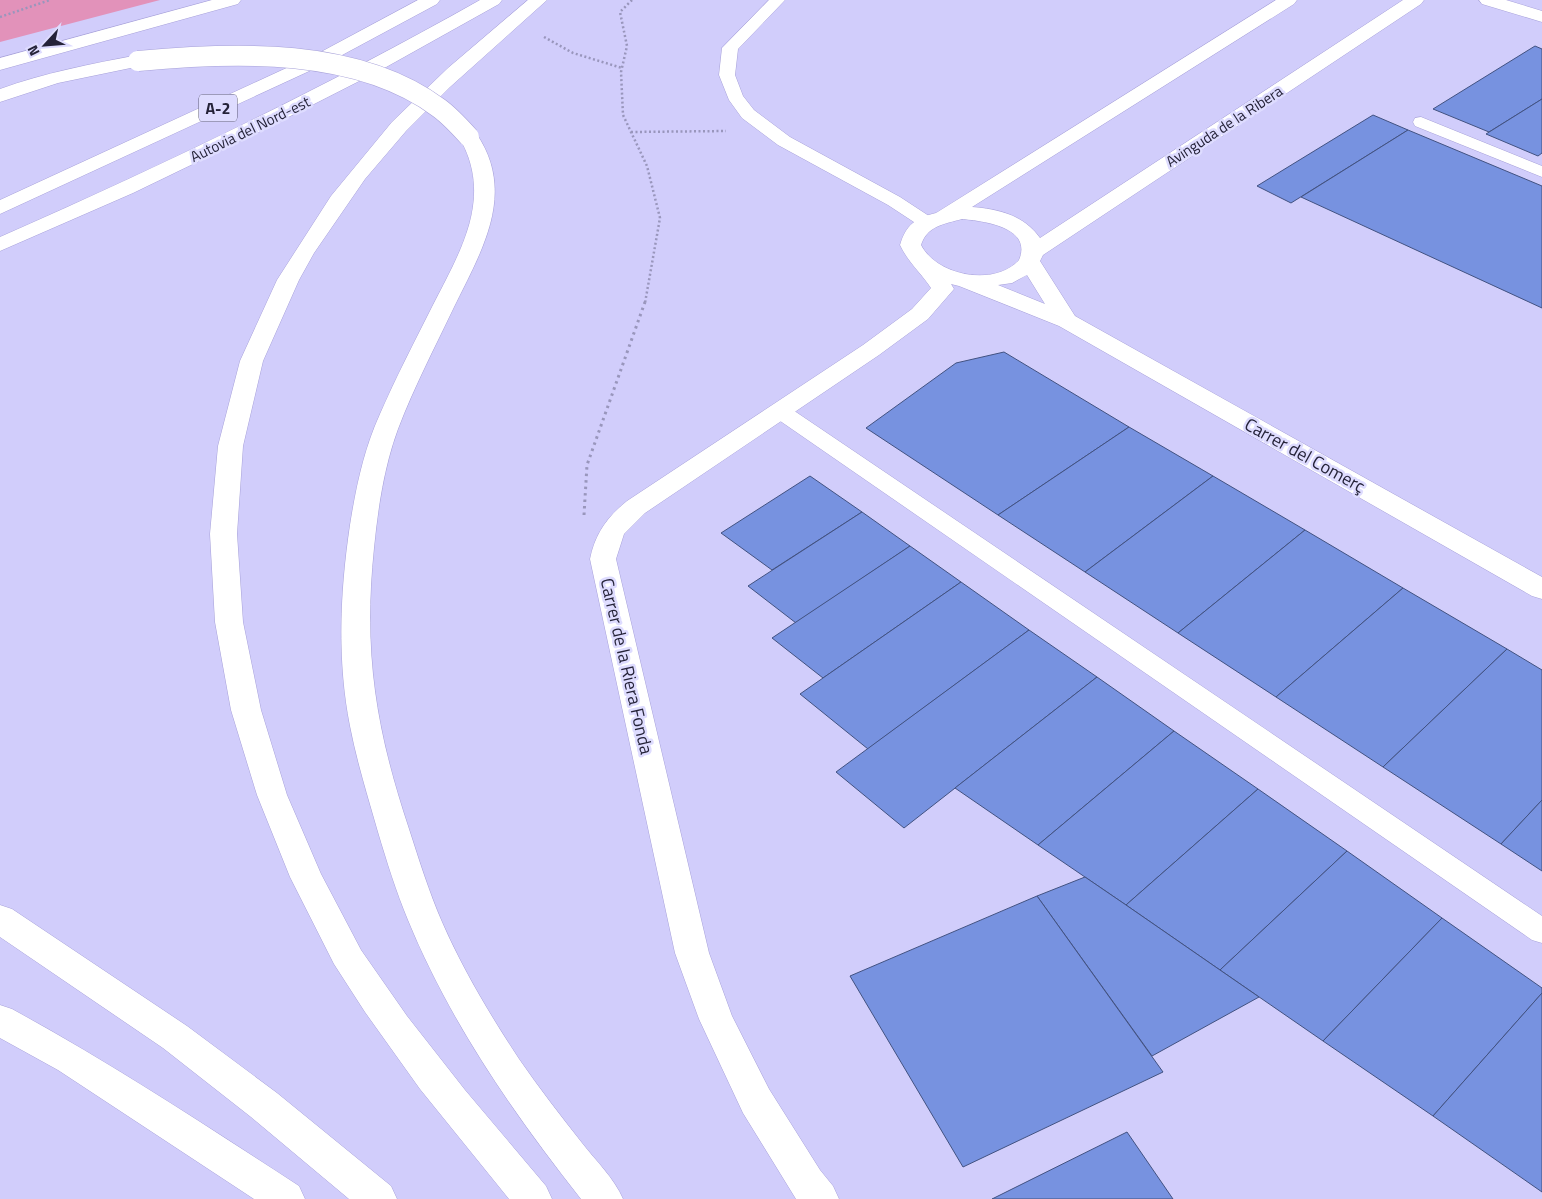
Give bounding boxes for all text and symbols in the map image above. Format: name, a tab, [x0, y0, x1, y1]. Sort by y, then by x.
north arrow	[20, 20, 70, 70]
text: N	[21, 42, 44, 60]
street label: Avinguda de la Ribera	[1161, 79, 1287, 173]
street label: Autovia del Nord-est	[186, 90, 314, 168]
road number: A-2	[199, 95, 237, 122]
street label: Carrer del Comerç	[1240, 411, 1370, 499]
street label: Carrer de la Riera Fonda	[594, 575, 660, 757]

